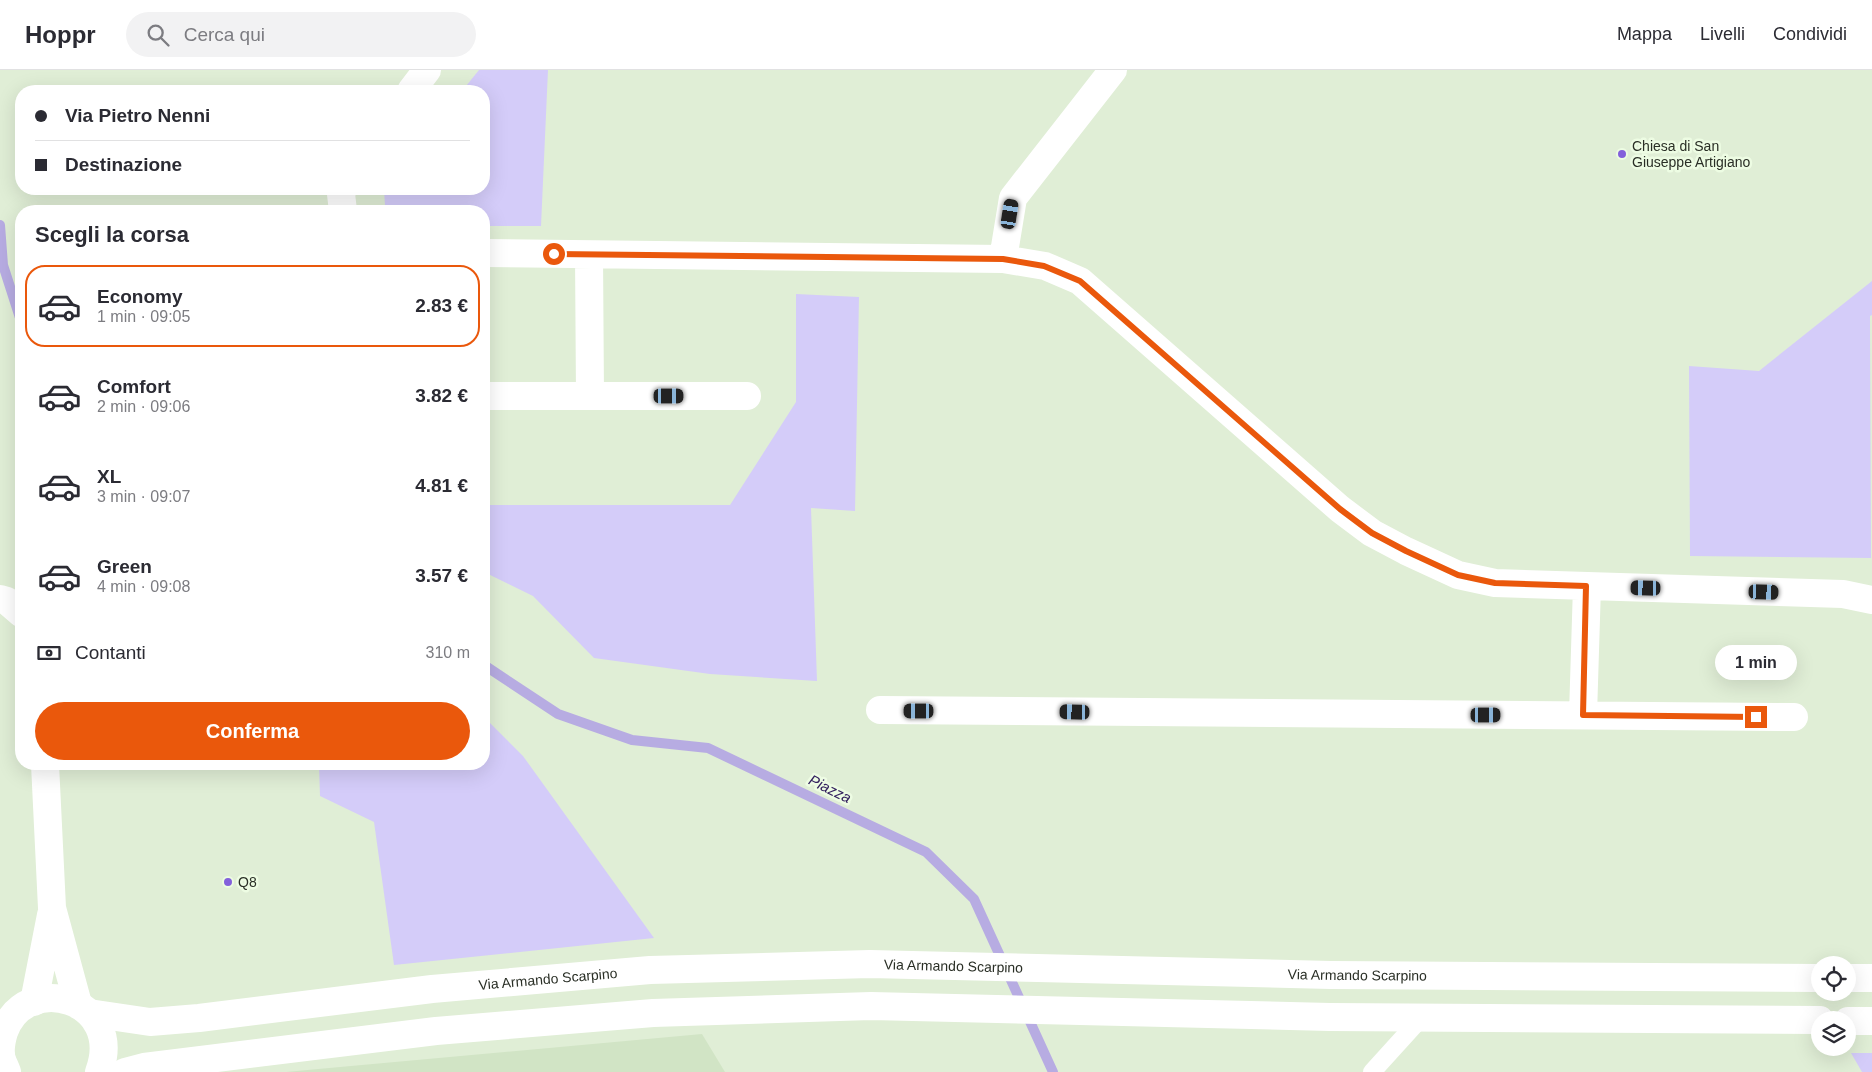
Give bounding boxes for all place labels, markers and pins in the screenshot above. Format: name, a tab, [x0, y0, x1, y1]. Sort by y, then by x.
place label: Chiesa di San Giuseppe Artigiano	[1632, 138, 1751, 170]
marker: Chiesa di San Giuseppe Artigiano	[1616, 148, 1628, 160]
place label: Q8	[238, 874, 257, 890]
marker: Q8	[222, 876, 234, 888]

